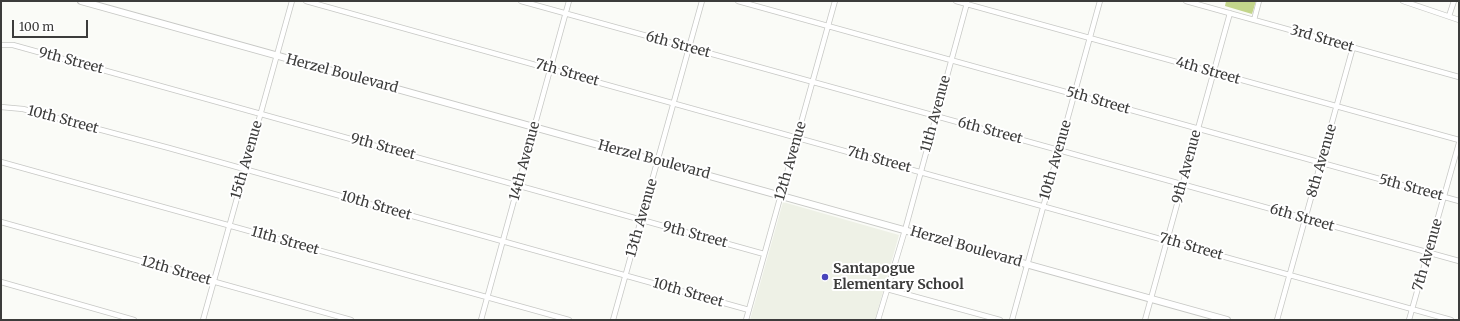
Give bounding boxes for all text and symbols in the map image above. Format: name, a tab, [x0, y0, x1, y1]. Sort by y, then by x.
scale bar	[14, 12, 90, 38]
text: 100 m	[19, 19, 54, 34]
street label: 3rd Street	[1288, 22, 1356, 56]
street label: 6th Street	[644, 28, 712, 62]
street label: 9th Street	[37, 44, 105, 78]
street label: Herzel Boulevard	[284, 51, 400, 97]
street label: 4th Street	[1174, 54, 1242, 88]
street label: 7th Street	[533, 56, 601, 90]
street label: 11th Avenue	[918, 74, 954, 154]
street label: 5th Street	[1064, 84, 1132, 118]
street label: 10th Street	[26, 102, 100, 138]
street label: 6th Street	[956, 114, 1024, 148]
street label: 10th Avenue	[1037, 118, 1075, 202]
street label: 15th Avenue	[228, 119, 266, 201]
street label: 14th Avenue	[506, 120, 544, 202]
street label: 12th Avenue	[772, 120, 810, 202]
street label: 8th Avenue	[1304, 122, 1340, 200]
street label: 9th Avenue	[1169, 128, 1205, 206]
street label: 9th Street	[349, 130, 417, 164]
street label: Herzel Boulevard	[596, 137, 712, 183]
street label: 7th Street	[845, 143, 913, 177]
street label: 5th Street	[1377, 171, 1445, 205]
street label: 13th Avenue	[623, 177, 661, 259]
street label: 10th Street	[339, 188, 413, 224]
street label: 6th Street	[1268, 201, 1336, 235]
street label: 7th Avenue	[1410, 217, 1446, 293]
street label: 9th Street	[661, 218, 729, 252]
street label: 11th Street	[249, 223, 321, 259]
street label: Herzel Boulevard	[908, 223, 1024, 271]
street label: 7th Street	[1157, 230, 1225, 264]
street label: 12th Street	[139, 253, 213, 289]
place label: Santapogue Elementary School	[833, 261, 964, 294]
marker: Santapogue Elementary School	[820, 272, 830, 282]
street label: 10th Street	[651, 275, 725, 311]

